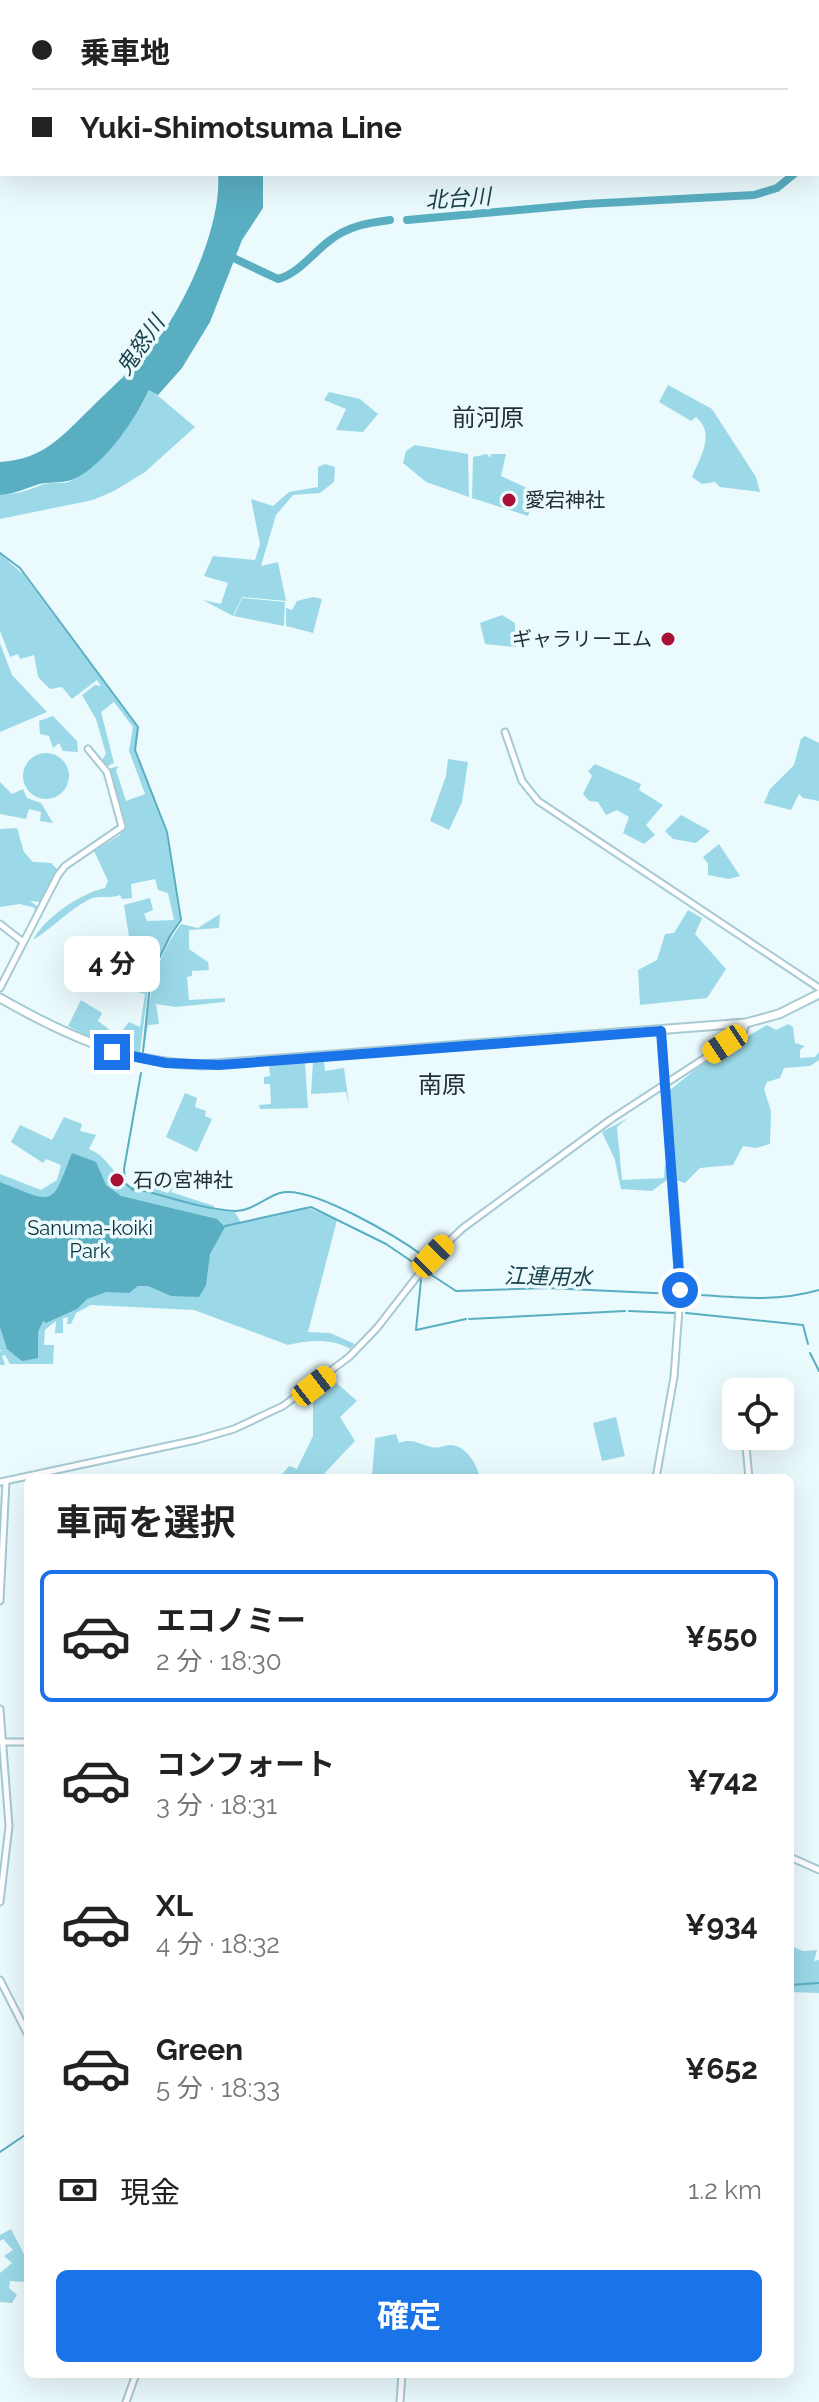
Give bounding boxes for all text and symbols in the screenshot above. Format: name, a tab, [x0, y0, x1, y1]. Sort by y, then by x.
text: 乗車地	[80, 35, 170, 70]
text: Yuki-Shimotsuma Line	[80, 110, 402, 145]
water label: 北台川	[424, 183, 494, 213]
water label: 鬼怒川	[110, 309, 171, 379]
district label: 前河原	[452, 403, 524, 432]
place label: 愛宕神社	[525, 488, 605, 512]
marker: 愛宕神社	[500, 491, 518, 509]
place label: ギャラリーエム	[512, 627, 652, 651]
marker: ギャラリーエム	[659, 630, 677, 648]
callout: 4 分	[64, 936, 160, 992]
text: 4 分	[88, 949, 136, 979]
car	[698, 1021, 752, 1067]
route end	[94, 1034, 130, 1070]
district label: 南原	[418, 1070, 466, 1099]
place label: 石の宮神社	[133, 1168, 233, 1192]
marker: 石の宮神社	[108, 1171, 126, 1189]
park label: Sanuma-koiki Park	[27, 1216, 153, 1263]
car	[408, 1230, 458, 1282]
water label: 江連用水	[504, 1262, 594, 1290]
route start	[662, 1272, 698, 1308]
car	[288, 1362, 340, 1410]
map controls	[722, 1378, 794, 1450]
button: locate	[722, 1378, 794, 1450]
text: 車両を選択	[56, 1501, 236, 1543]
icon: car	[60, 1600, 132, 1672]
text: エコノミー	[156, 1603, 306, 1638]
text: ¥550	[685, 1619, 758, 1654]
text: 2 分 · 18:30	[156, 1646, 282, 1676]
icon: car	[60, 1744, 132, 1816]
text: コンフォート	[156, 1747, 335, 1782]
text: ¥742	[687, 1763, 758, 1798]
text: 3 分 · 18:31	[156, 1790, 277, 1820]
icon: car	[60, 1888, 132, 1960]
text: XL	[156, 1888, 193, 1923]
text: ¥934	[685, 1907, 758, 1942]
text: 4 分 · 18:32	[156, 1929, 280, 1959]
icon: car	[60, 2032, 132, 2104]
text: Green	[156, 2032, 243, 2067]
text: ¥652	[685, 2051, 758, 2086]
text: 5 分 · 18:33	[156, 2073, 280, 2103]
icon: cash	[56, 2168, 100, 2212]
text: 現金	[120, 2175, 180, 2210]
text: 1.2 km	[688, 2175, 762, 2205]
button: 確定	[56, 2270, 762, 2362]

